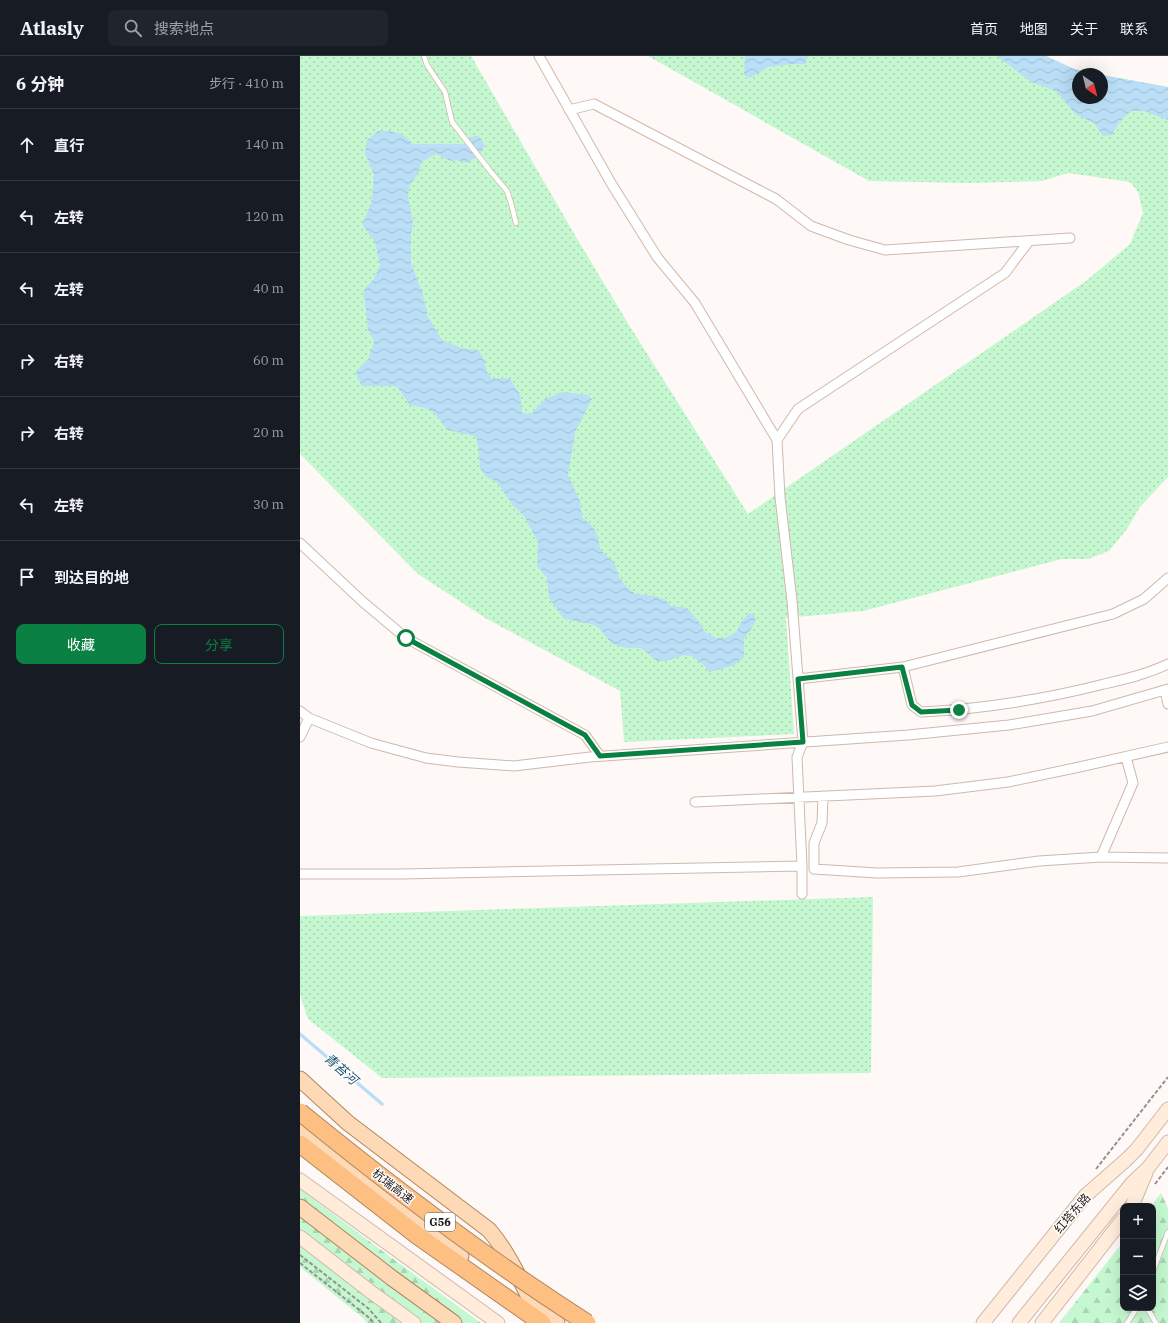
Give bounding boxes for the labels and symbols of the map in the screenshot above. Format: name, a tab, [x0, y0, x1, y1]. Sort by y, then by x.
north arrow	[1072, 68, 1108, 104]
route start	[397, 629, 415, 647]
route end	[950, 701, 968, 719]
water label: 青苔河	[321, 1050, 364, 1090]
street label: 杭瑞高速	[369, 1165, 417, 1207]
street label: 红塔东路	[1051, 1190, 1093, 1236]
road number: G56	[425, 1213, 455, 1231]

